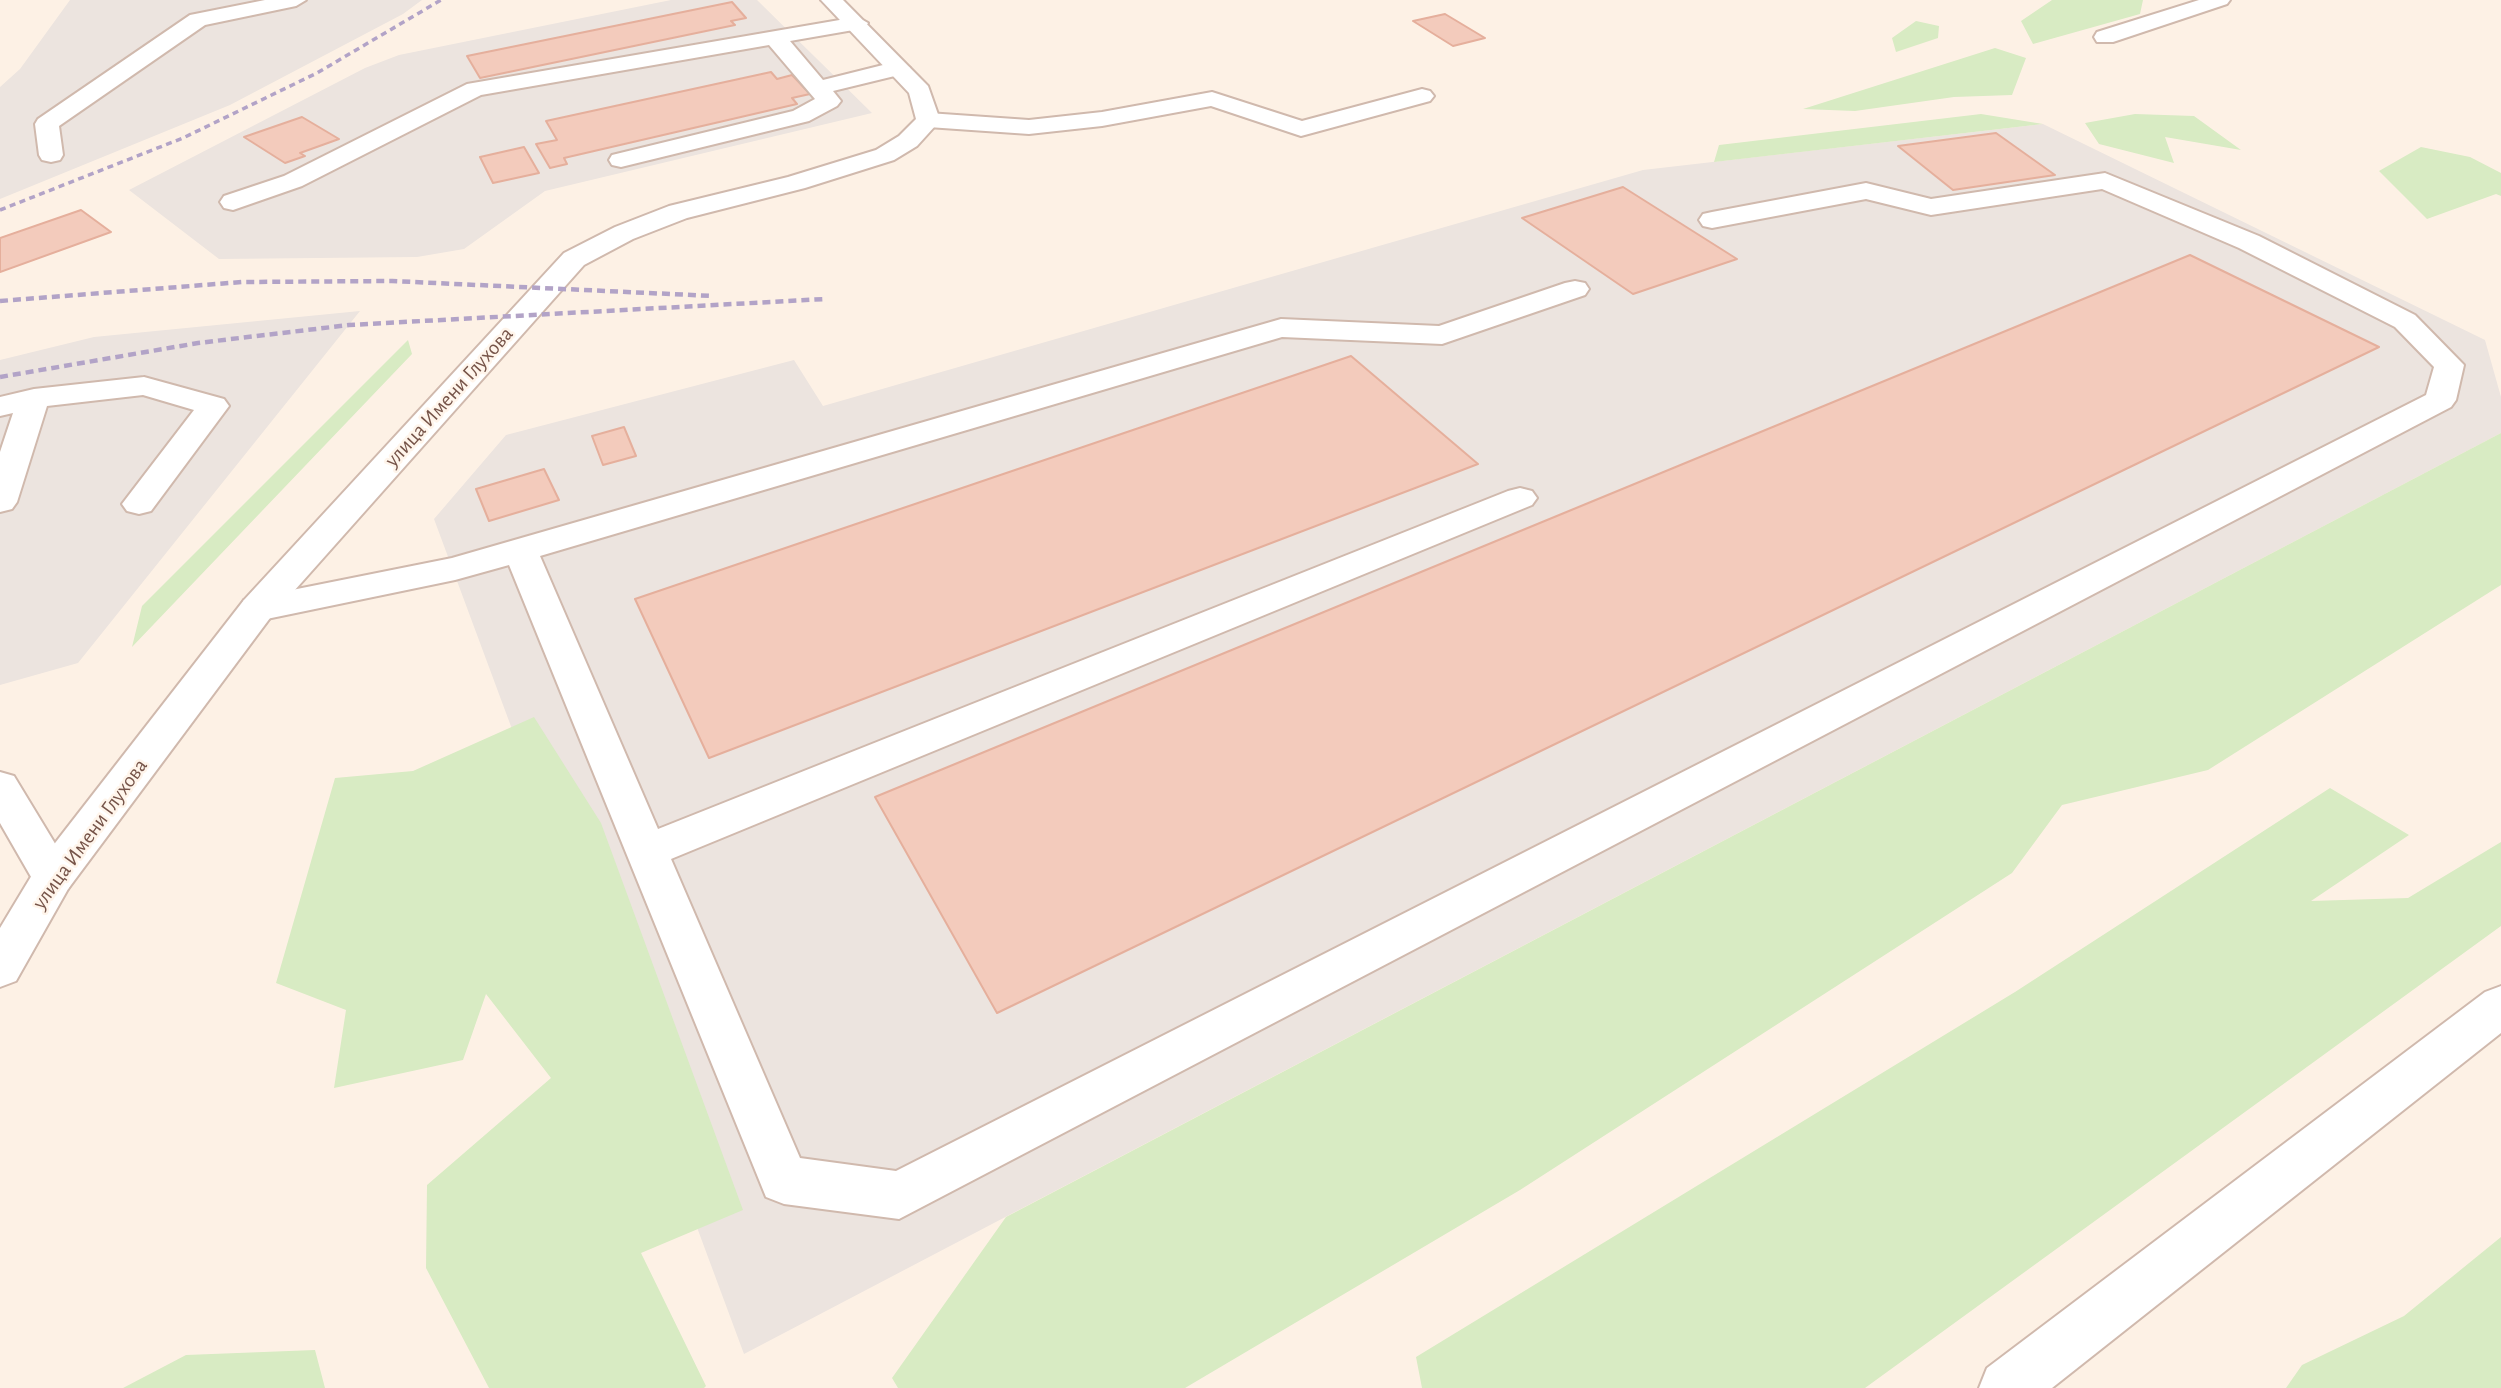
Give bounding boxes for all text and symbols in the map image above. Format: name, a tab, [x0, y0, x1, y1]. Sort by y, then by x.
street label: улица Имени Глухова	[379, 322, 519, 472]
street label: улица Имени Глухова	[27, 754, 153, 914]

